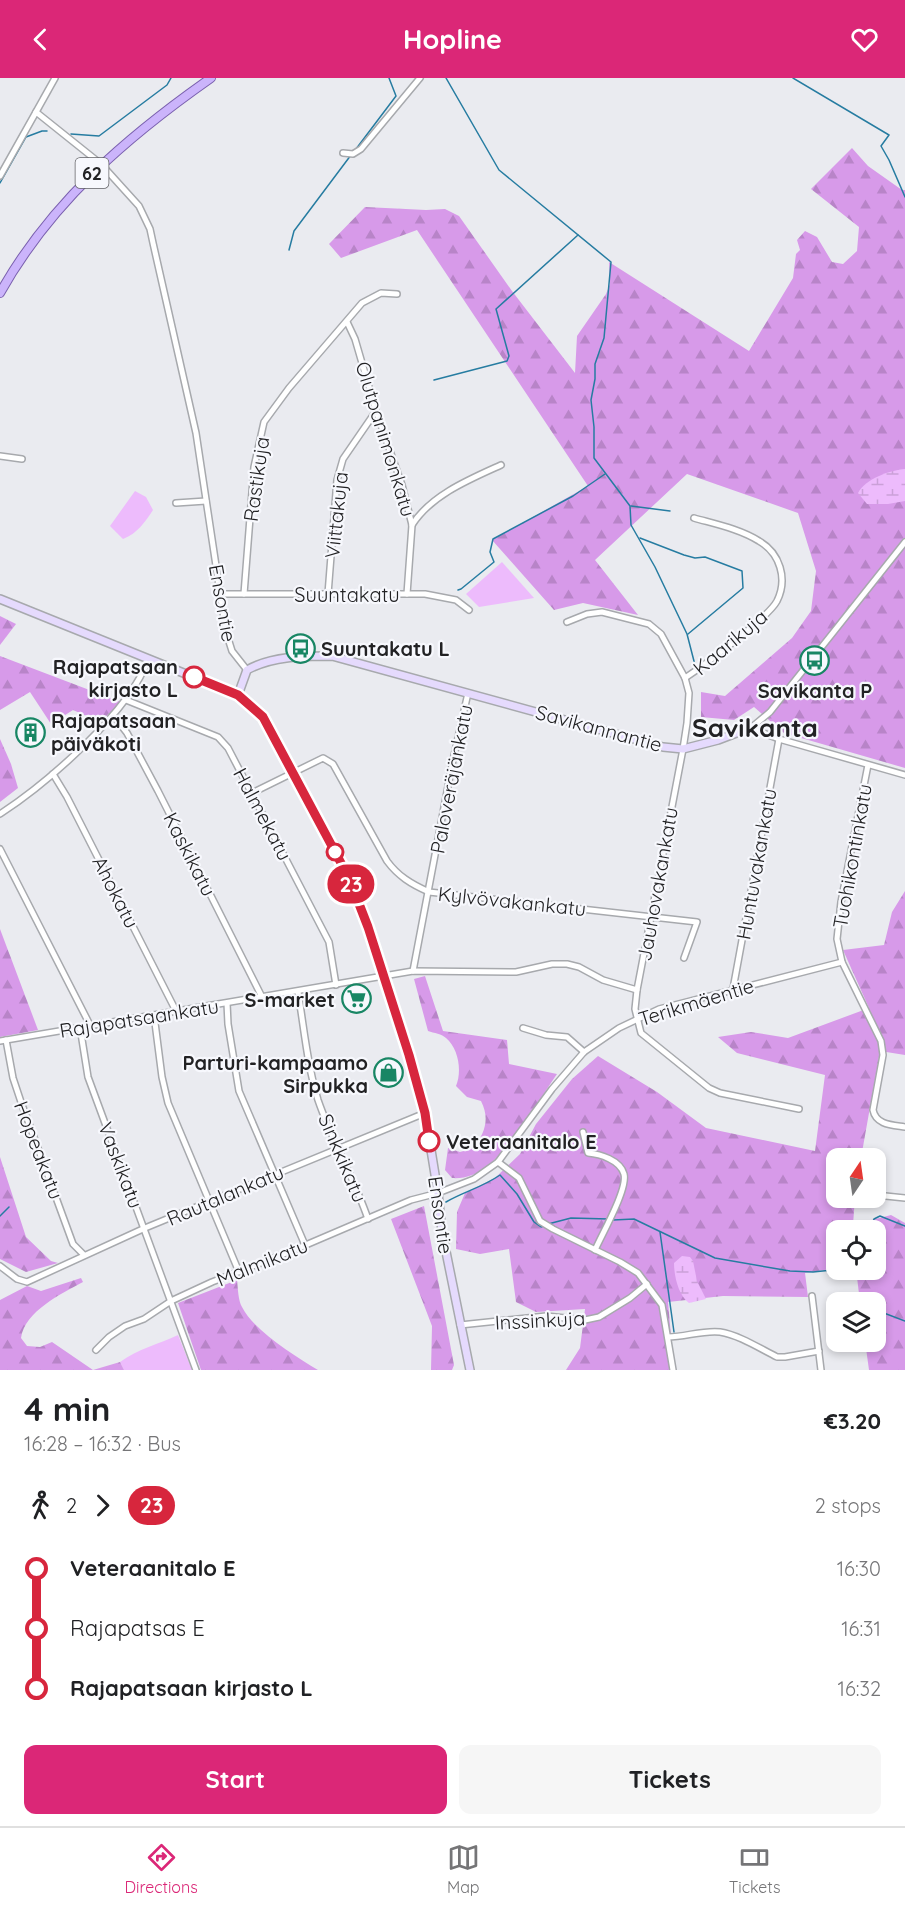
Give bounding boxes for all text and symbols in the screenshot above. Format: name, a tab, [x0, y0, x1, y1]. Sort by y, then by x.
text: Hopline	[403, 22, 502, 56]
icon: back	[24, 23, 57, 56]
icon: heart	[848, 23, 881, 56]
road number: 62	[76, 158, 109, 188]
street label: Olutpanimonkatu	[351, 358, 421, 520]
street label: Rastikuja	[238, 435, 274, 523]
street label: Viittakuja	[319, 470, 353, 560]
street label: Ensontie	[204, 562, 242, 644]
street label: Suuntakatu	[294, 582, 400, 607]
street label: Kaarikuja	[688, 604, 772, 680]
bus stop icon: Suuntakatu L	[284, 632, 316, 664]
place label: Suuntakatu L	[321, 636, 450, 661]
bus stop icon: Savikanta P	[799, 644, 831, 676]
place label: Rajapatsaan kirjasto L	[53, 654, 178, 702]
marker: Rajapatsaan kirjasto L	[183, 666, 205, 688]
place label: Savikanta P	[758, 678, 872, 703]
street label: Savikannantie	[533, 699, 665, 757]
street label: Paloveräjänkatu	[424, 702, 478, 856]
place label: Rajapatsaan päiväkoti	[51, 708, 176, 756]
district label: Savikanta	[692, 711, 818, 744]
building icon: Rajapatsaan päiväkoti	[14, 716, 46, 748]
street label: Halmekatu	[228, 763, 298, 865]
street label: Tuohikontinkatu	[827, 782, 877, 930]
street label: Huntuvakankatu	[730, 786, 782, 942]
street label: Jauhovakankatu	[631, 805, 683, 963]
street label: Kaskikatu	[158, 808, 222, 900]
unlabelled marker	[326, 843, 344, 861]
street label: Ahokatu	[87, 852, 145, 932]
line badge: 23	[324, 864, 378, 904]
text: 23	[339, 871, 363, 897]
street label: Kylvövakankatu	[437, 881, 587, 921]
street label: Terikmäentie	[635, 973, 757, 1031]
supermarket icon: S-market	[340, 983, 372, 1015]
place label: S-market	[245, 987, 335, 1012]
street label: Rajapatsaankatu	[58, 993, 220, 1043]
place label: Parturi-kampaamo Sirpukka	[182, 1050, 368, 1098]
shop icon: Parturi-kampaamo Sirpukka	[373, 1057, 405, 1089]
street label: Hopeakatu	[9, 1097, 69, 1203]
street label: Sinkkikatu	[313, 1110, 373, 1206]
street label: Vaskikatu	[93, 1118, 149, 1212]
place label: Veteraanitalo E	[446, 1129, 597, 1154]
marker: Veteraanitalo E	[418, 1130, 440, 1152]
north arrow	[826, 1148, 886, 1208]
map controls	[826, 1148, 886, 1352]
street label: Rautalankatu	[163, 1159, 287, 1231]
street label: Ensontie	[423, 1174, 459, 1256]
button: locate	[826, 1220, 886, 1280]
street label: Malmikatu	[212, 1232, 312, 1292]
button: layers	[826, 1292, 886, 1352]
street label: Inssinkuja	[494, 1305, 586, 1335]
text: 4 min	[24, 1388, 111, 1429]
text: €3.20	[824, 1407, 881, 1435]
text: 16:28 – 16:32 · Bus	[24, 1431, 181, 1456]
icon: walk	[24, 1489, 57, 1522]
icon: forward	[86, 1489, 119, 1522]
text: 23	[140, 1492, 163, 1518]
text: 2	[66, 1493, 77, 1518]
text: 2 stops	[815, 1493, 881, 1518]
text: Veteraanitalo E	[70, 1554, 236, 1582]
text: 16:30	[837, 1556, 881, 1581]
text: Rajapatsas E	[70, 1614, 205, 1642]
text: 16:31	[841, 1616, 881, 1641]
text: Rajapatsaan kirjasto L	[70, 1674, 313, 1702]
text: 16:32	[838, 1676, 881, 1701]
button: Start	[24, 1745, 447, 1814]
button: Tickets	[459, 1745, 881, 1814]
tab: Directions	[124, 1841, 198, 1897]
tab: Map	[447, 1841, 480, 1897]
tab: Tickets	[729, 1841, 781, 1897]

